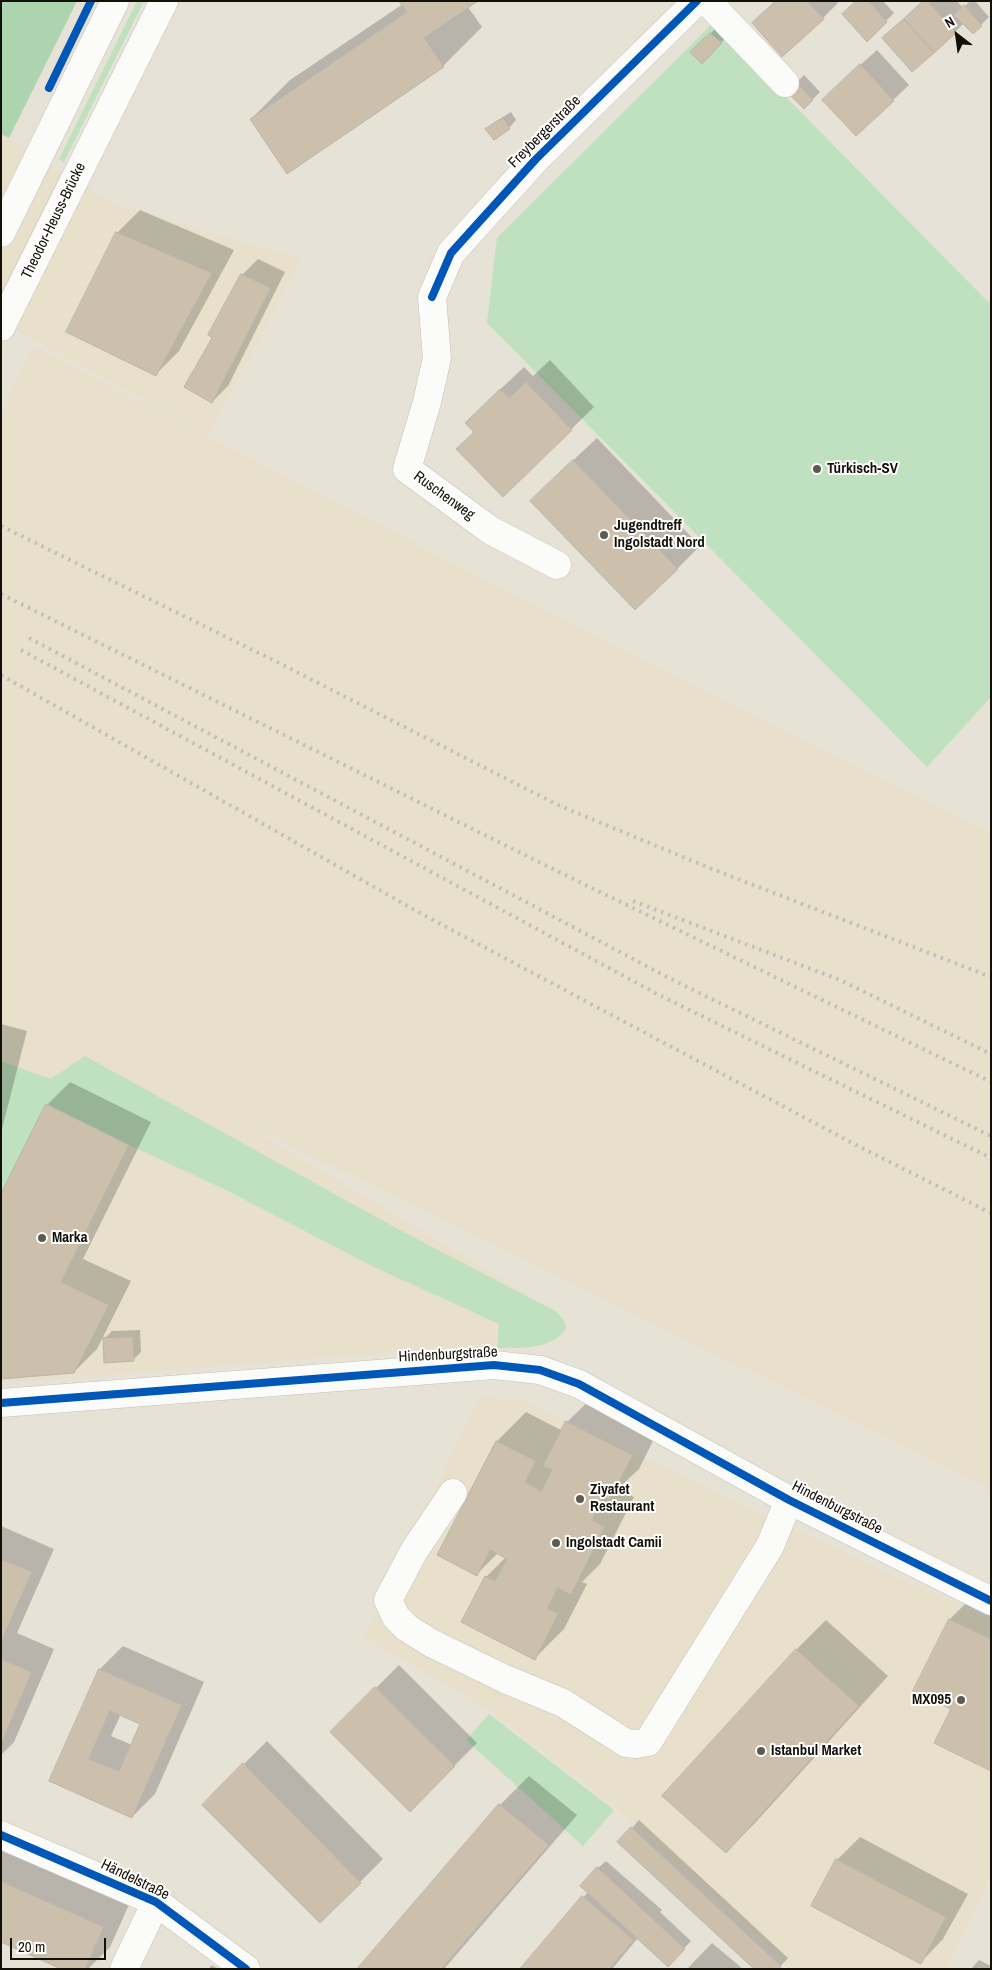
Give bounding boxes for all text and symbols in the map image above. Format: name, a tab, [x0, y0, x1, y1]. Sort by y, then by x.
north arrow	[932, 10, 982, 60]
text: N	[941, 12, 958, 32]
street label: Freybergerstraße	[505, 92, 585, 172]
street label: Theodor-Heuss-Brücke	[18, 160, 90, 282]
place label: Türkisch-SV	[827, 460, 898, 478]
marker: Türkisch-SV	[811, 463, 823, 475]
street label: Ruschenweg	[410, 468, 478, 524]
place label: Jugendtreff Ingolstadt Nord	[614, 517, 705, 552]
marker: Jugendtreff Ingolstadt Nord	[598, 529, 610, 541]
place label: Marka	[52, 1229, 88, 1247]
marker: Marka	[36, 1232, 48, 1244]
street label: Hindenburgstraße	[398, 1343, 498, 1367]
street label: Hindenburgstraße	[789, 1477, 885, 1539]
place label: Ziyafet Restaurant	[590, 1481, 654, 1516]
marker: Ziyafet Restaurant	[574, 1493, 586, 1505]
place label: Ingolstadt Camii	[566, 1534, 662, 1552]
marker: Ingolstadt Camii	[550, 1537, 562, 1549]
place label: MX095	[912, 1691, 951, 1709]
marker: MX095	[955, 1694, 967, 1706]
place label: Istanbul Market	[771, 1742, 861, 1760]
marker: Istanbul Market	[755, 1745, 767, 1757]
street label: Händelstraße	[98, 1856, 172, 1904]
scale bar	[12, 1928, 109, 1960]
text: 20 m	[18, 1936, 45, 1957]

